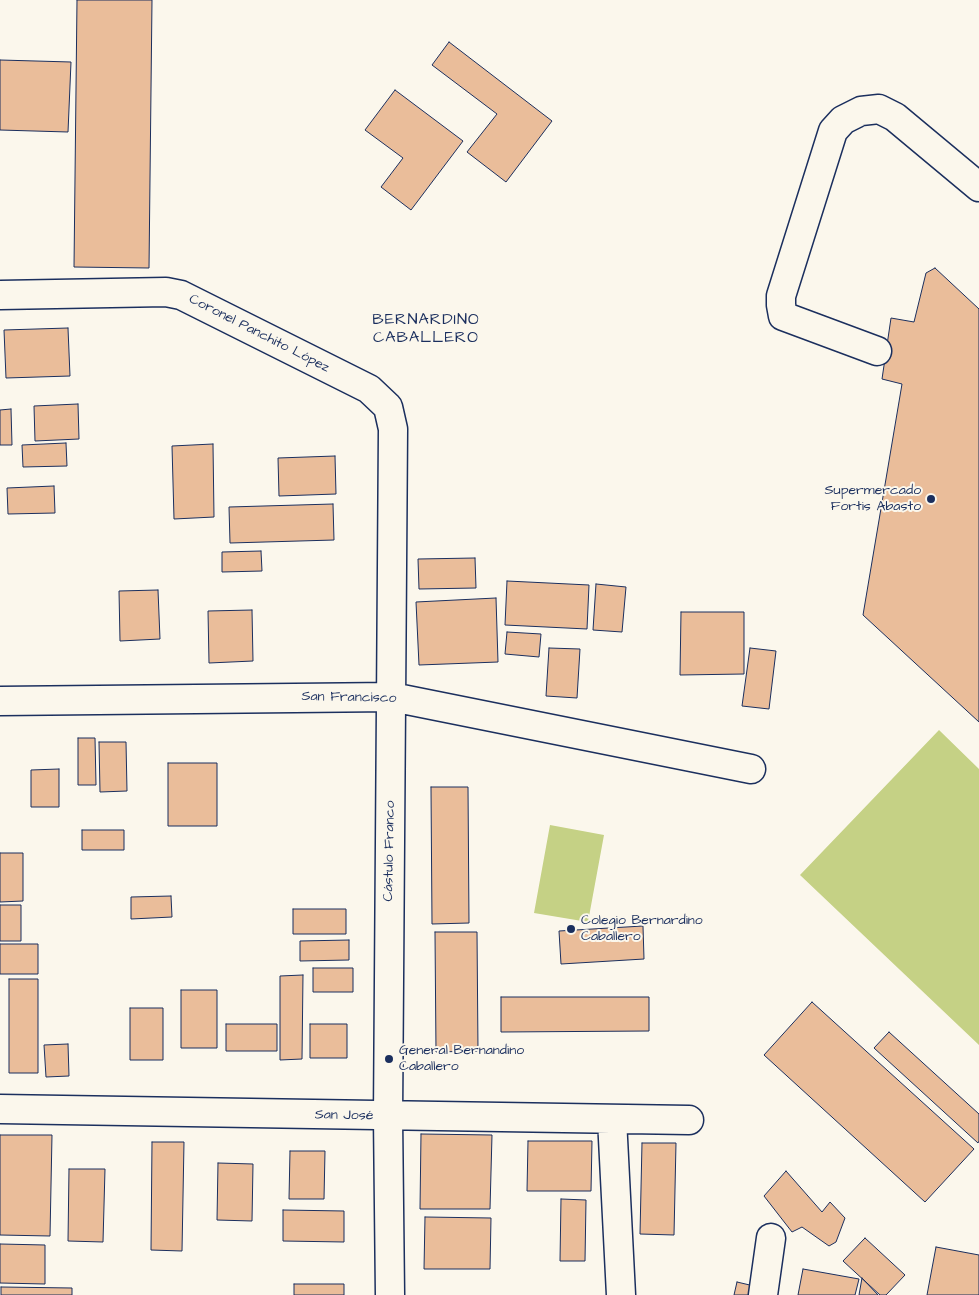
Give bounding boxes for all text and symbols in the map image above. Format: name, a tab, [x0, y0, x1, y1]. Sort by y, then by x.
street label: Coronel Panchito López	[186, 291, 332, 377]
district label: BERNARDINO CABALLERO	[371, 311, 481, 349]
place label: Supermercado Fortis Abasto	[825, 483, 921, 516]
marker: Supermercado Fortis Abasto	[925, 493, 937, 505]
street label: San Francisco	[301, 689, 397, 707]
street label: Cástulo Franco	[381, 800, 399, 902]
place label: Colegio Bernardino Caballero	[581, 913, 703, 946]
marker: Colegio Bernardino Caballero	[565, 923, 577, 935]
place label: General Bernandino Caballero	[399, 1043, 524, 1076]
marker: General Bernandino Caballero	[383, 1053, 395, 1065]
street label: San José	[315, 1107, 373, 1125]

